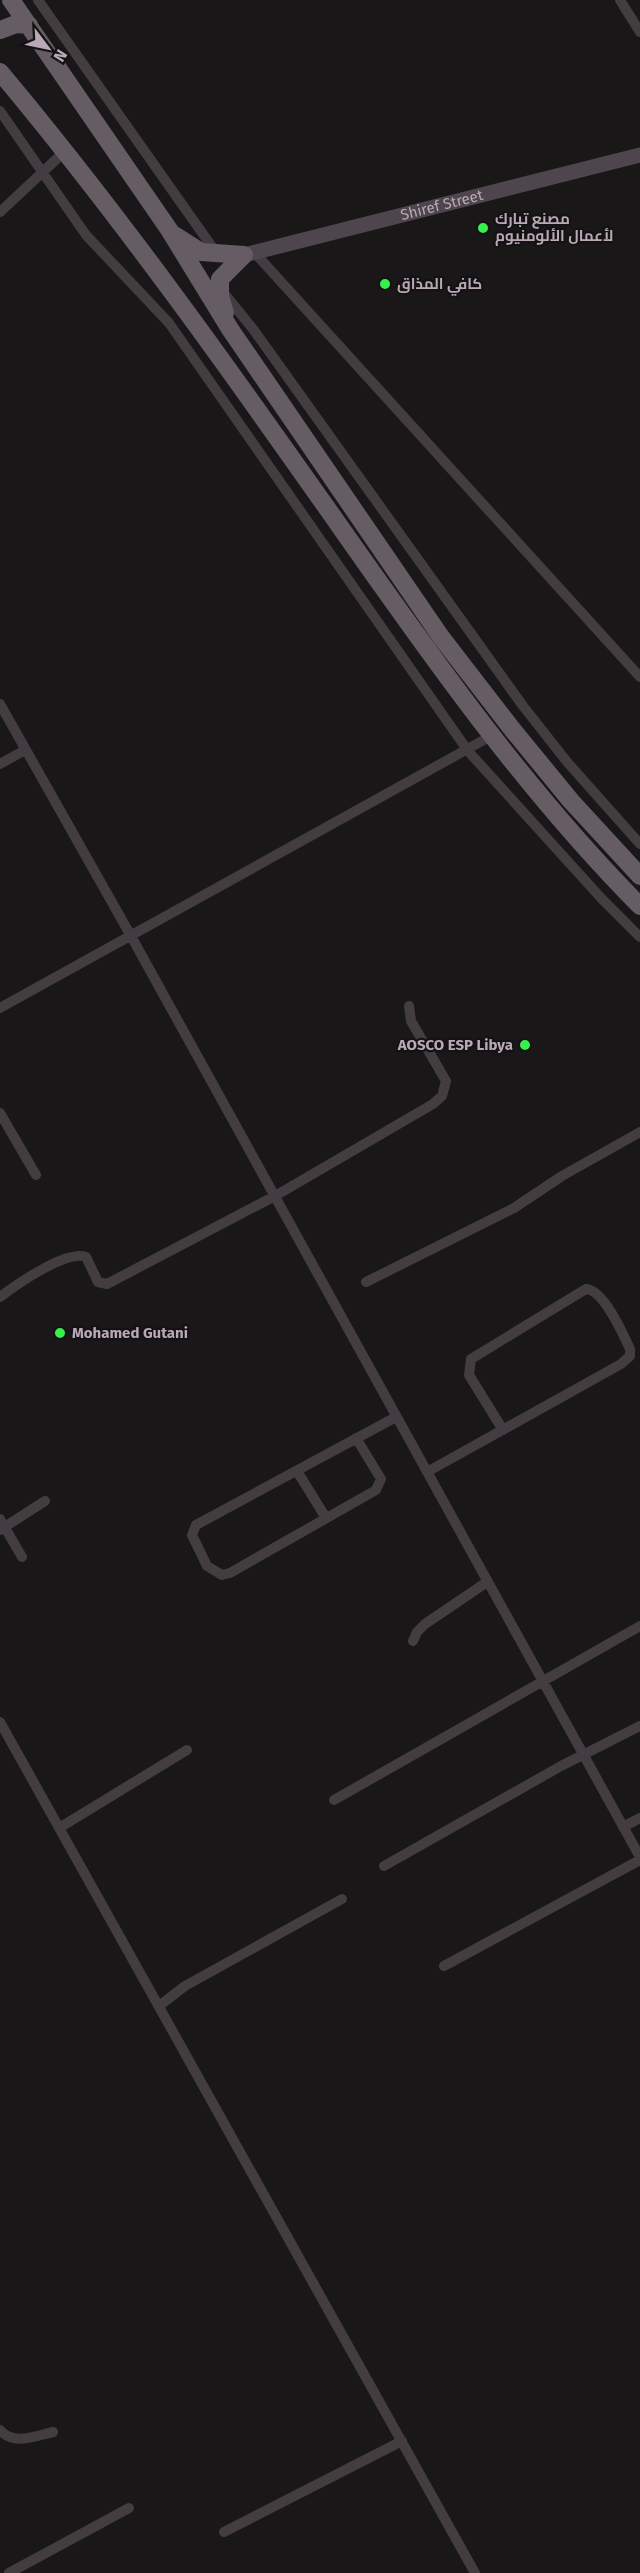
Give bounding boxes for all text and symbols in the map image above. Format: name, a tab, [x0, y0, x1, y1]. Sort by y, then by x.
north arrow	[18, 18, 78, 78]
text: N	[49, 46, 71, 65]
street label: Shiref Street	[399, 186, 486, 224]
place label: مصنع تبارك لأعمال الألومنيوم	[495, 210, 613, 246]
marker: مصنع تبارك لأعمال الألومنيوم	[476, 221, 490, 235]
place label: كافي المذاق	[397, 275, 482, 296]
marker: كافي المذاق	[378, 277, 392, 291]
place label: AOSCO ESP Libya	[397, 1036, 513, 1054]
marker: AOSCO ESP Libya	[518, 1038, 532, 1052]
place label: Mohamed Gutani	[72, 1324, 188, 1342]
marker: Mohamed Gutani	[53, 1326, 67, 1340]

